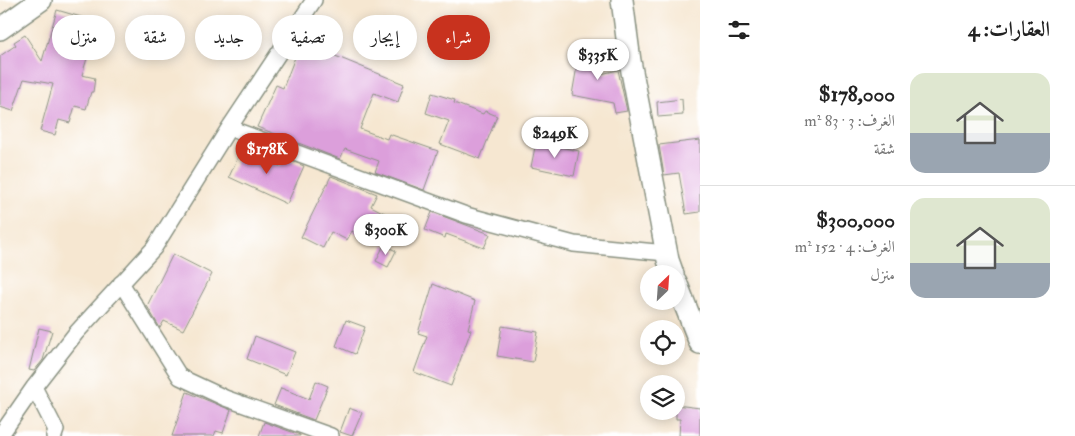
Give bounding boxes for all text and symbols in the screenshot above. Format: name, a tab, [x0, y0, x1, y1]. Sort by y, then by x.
chip: منزل	[52, 15, 115, 60]
chip: شقة	[125, 15, 185, 60]
chip: جديد	[195, 15, 262, 60]
chip: تصفية	[272, 15, 343, 60]
chip: إيجار	[353, 15, 417, 60]
chip: شراء	[427, 15, 490, 60]
icon: filters	[725, 16, 753, 44]
text: العقارات: 4	[968, 16, 1050, 43]
pin: $335K	[563, 38, 633, 81]
text: $335K	[578, 45, 618, 65]
text: $178,000	[819, 81, 895, 108]
icon: home	[950, 93, 1010, 153]
text: الغرف: 3 · 83 m²	[804, 111, 895, 131]
pin: $249K	[520, 116, 590, 159]
text: $249K	[532, 123, 578, 143]
pin: $178K	[232, 132, 302, 175]
text: $178K	[247, 139, 287, 159]
text: شقة	[874, 139, 895, 159]
text: $300,000	[816, 207, 895, 234]
pin: $300K	[351, 214, 421, 256]
icon: home	[950, 218, 1010, 278]
text: $300K	[365, 220, 407, 240]
text: الغرف: 4 · 152 m²	[795, 237, 895, 257]
north arrow	[640, 265, 685, 310]
map controls	[640, 265, 685, 420]
text: منزل	[870, 265, 895, 285]
button: locate	[640, 320, 685, 365]
button: layers	[640, 375, 685, 420]

